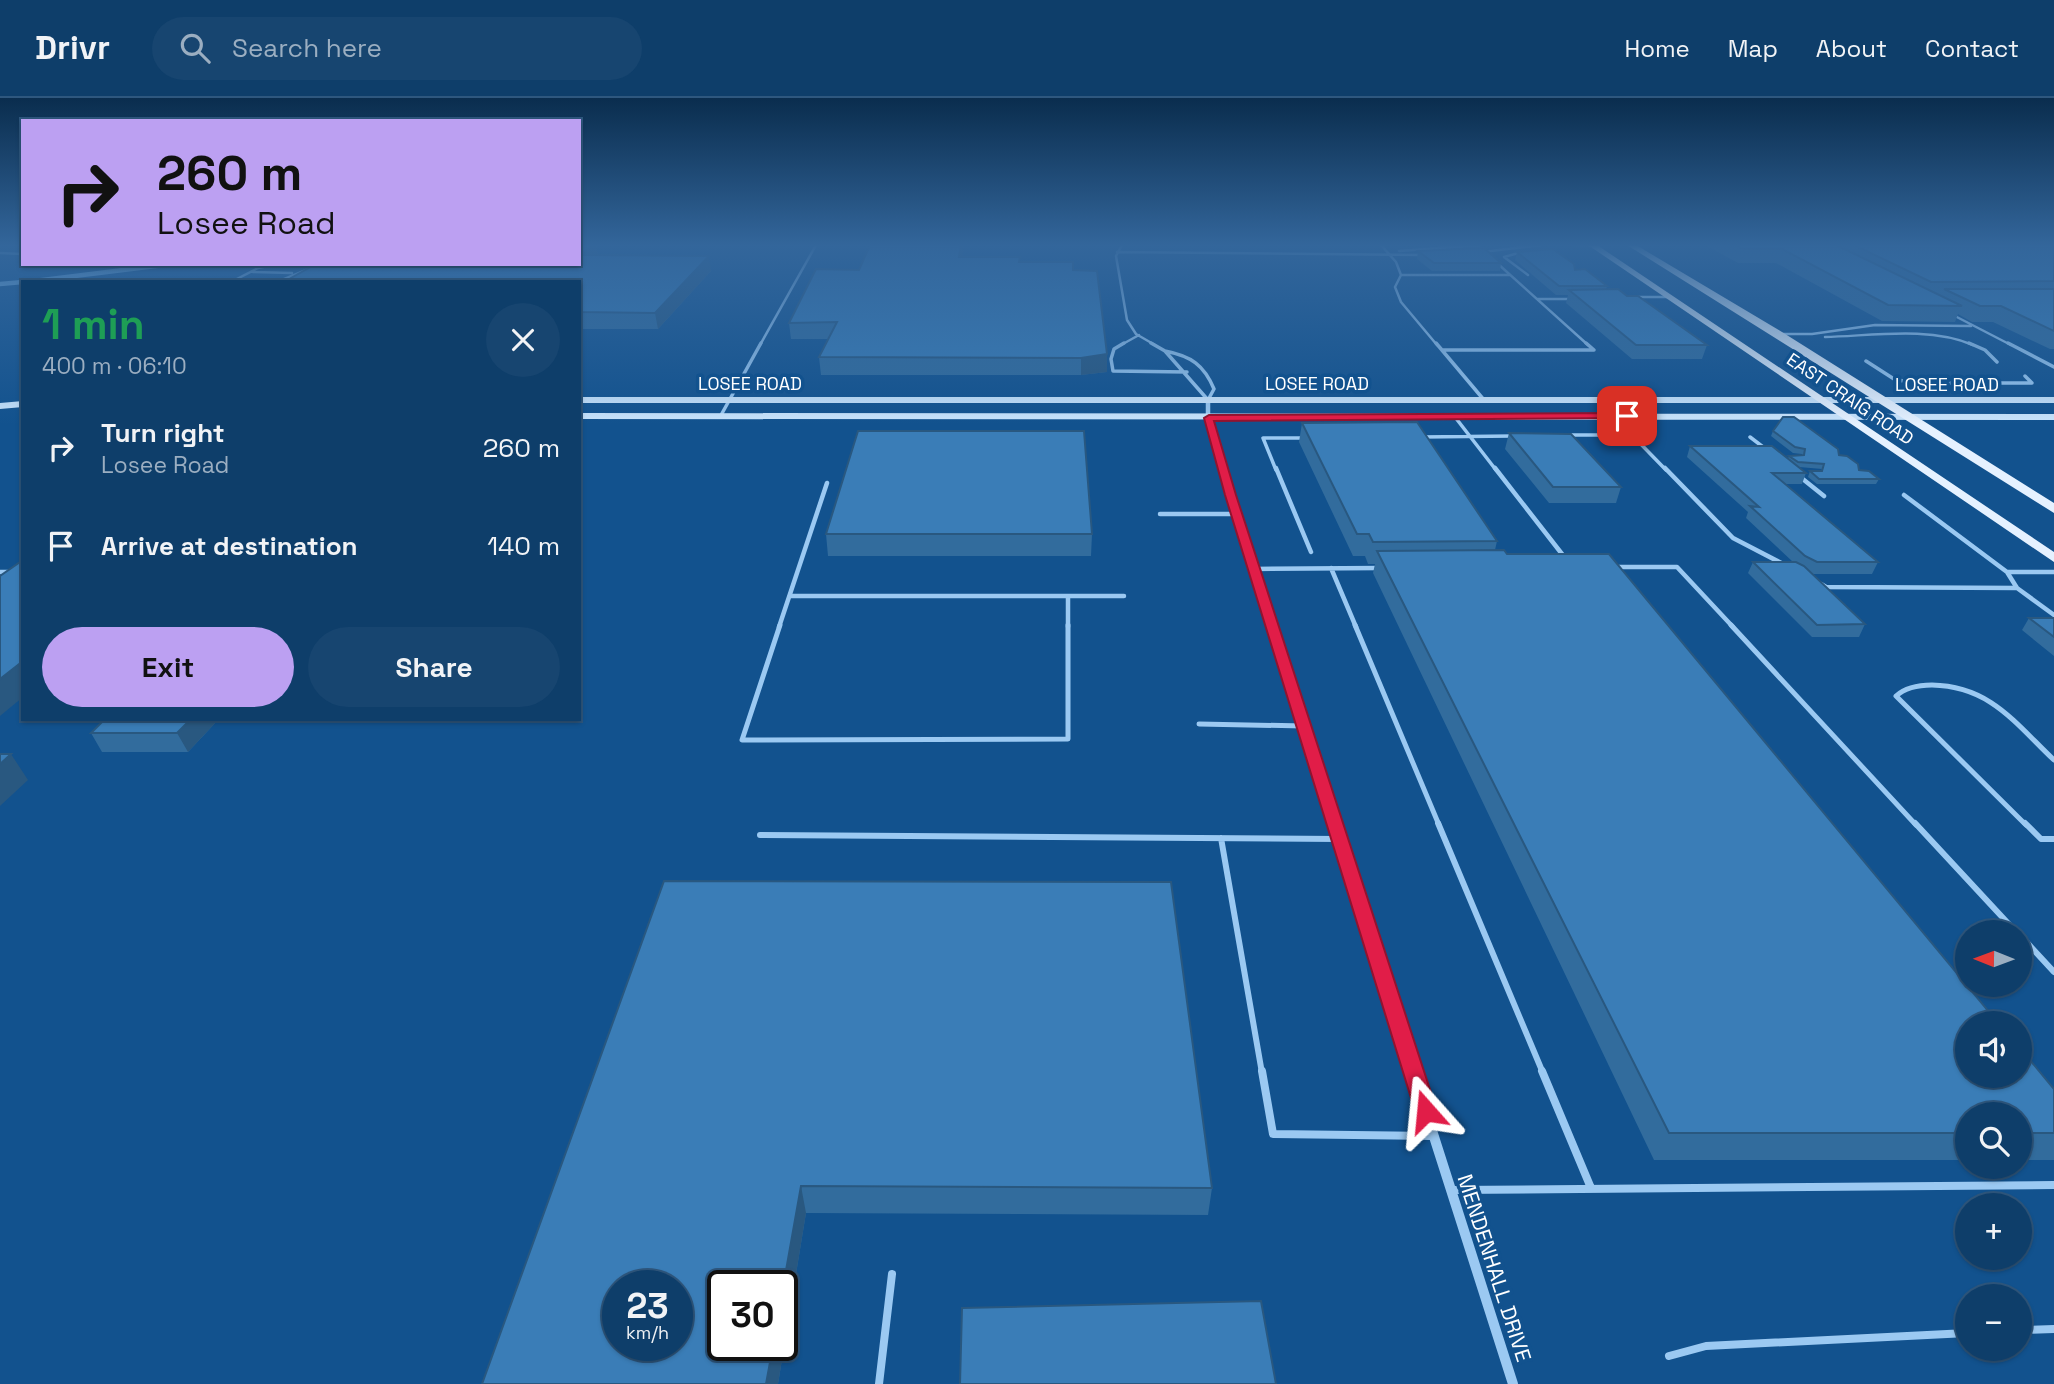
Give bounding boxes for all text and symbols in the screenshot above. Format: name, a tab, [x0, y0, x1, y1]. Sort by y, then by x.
search box	[152, 17, 642, 80]
text: Drivr	[35, 27, 110, 69]
icon: search	[176, 29, 214, 67]
text: Search here	[232, 31, 382, 65]
text: Home	[1624, 33, 1690, 64]
text: Map	[1728, 33, 1778, 64]
text: About	[1816, 33, 1887, 64]
text: Contact	[1925, 33, 2019, 64]
text: 260 m	[157, 142, 302, 204]
icon: right	[42, 147, 133, 238]
text: Losee Road	[157, 203, 336, 243]
text: 1 min	[42, 298, 145, 351]
button: close	[486, 303, 560, 377]
street label: EAST CRAIG ROAD	[1782, 348, 1918, 450]
text: 400 m · 06:10	[42, 351, 187, 381]
street label: LOSEE ROAD	[698, 372, 802, 395]
street label: LOSEE ROAD	[1265, 372, 1369, 395]
street label: LOSEE ROAD	[1895, 373, 1999, 396]
pin	[1597, 386, 1657, 446]
icon: arrive	[1608, 397, 1646, 435]
text: Turn right	[101, 416, 225, 450]
icon: right	[42, 429, 80, 467]
text: 260 m	[483, 431, 560, 465]
text: Losee Road	[101, 450, 229, 480]
icon: arrive	[42, 527, 80, 565]
text: Arrive at destination	[101, 529, 358, 563]
text: 140 m	[487, 529, 560, 563]
button: Exit	[42, 627, 294, 707]
button: Share	[308, 627, 560, 707]
north arrow	[1955, 920, 2032, 998]
map controls	[1955, 920, 2032, 1361]
button: sound	[1955, 1011, 2032, 1088]
position arrow	[1389, 1074, 1463, 1148]
button: search	[1955, 1102, 2032, 1179]
street label: MENDENHALL DRIVE	[1451, 1171, 1538, 1365]
button: +	[1955, 1193, 2032, 1270]
speed limit sign: 30	[707, 1270, 798, 1361]
text: 23	[626, 1284, 669, 1328]
button: −	[1955, 1284, 2032, 1361]
text: km/h	[626, 1321, 669, 1344]

